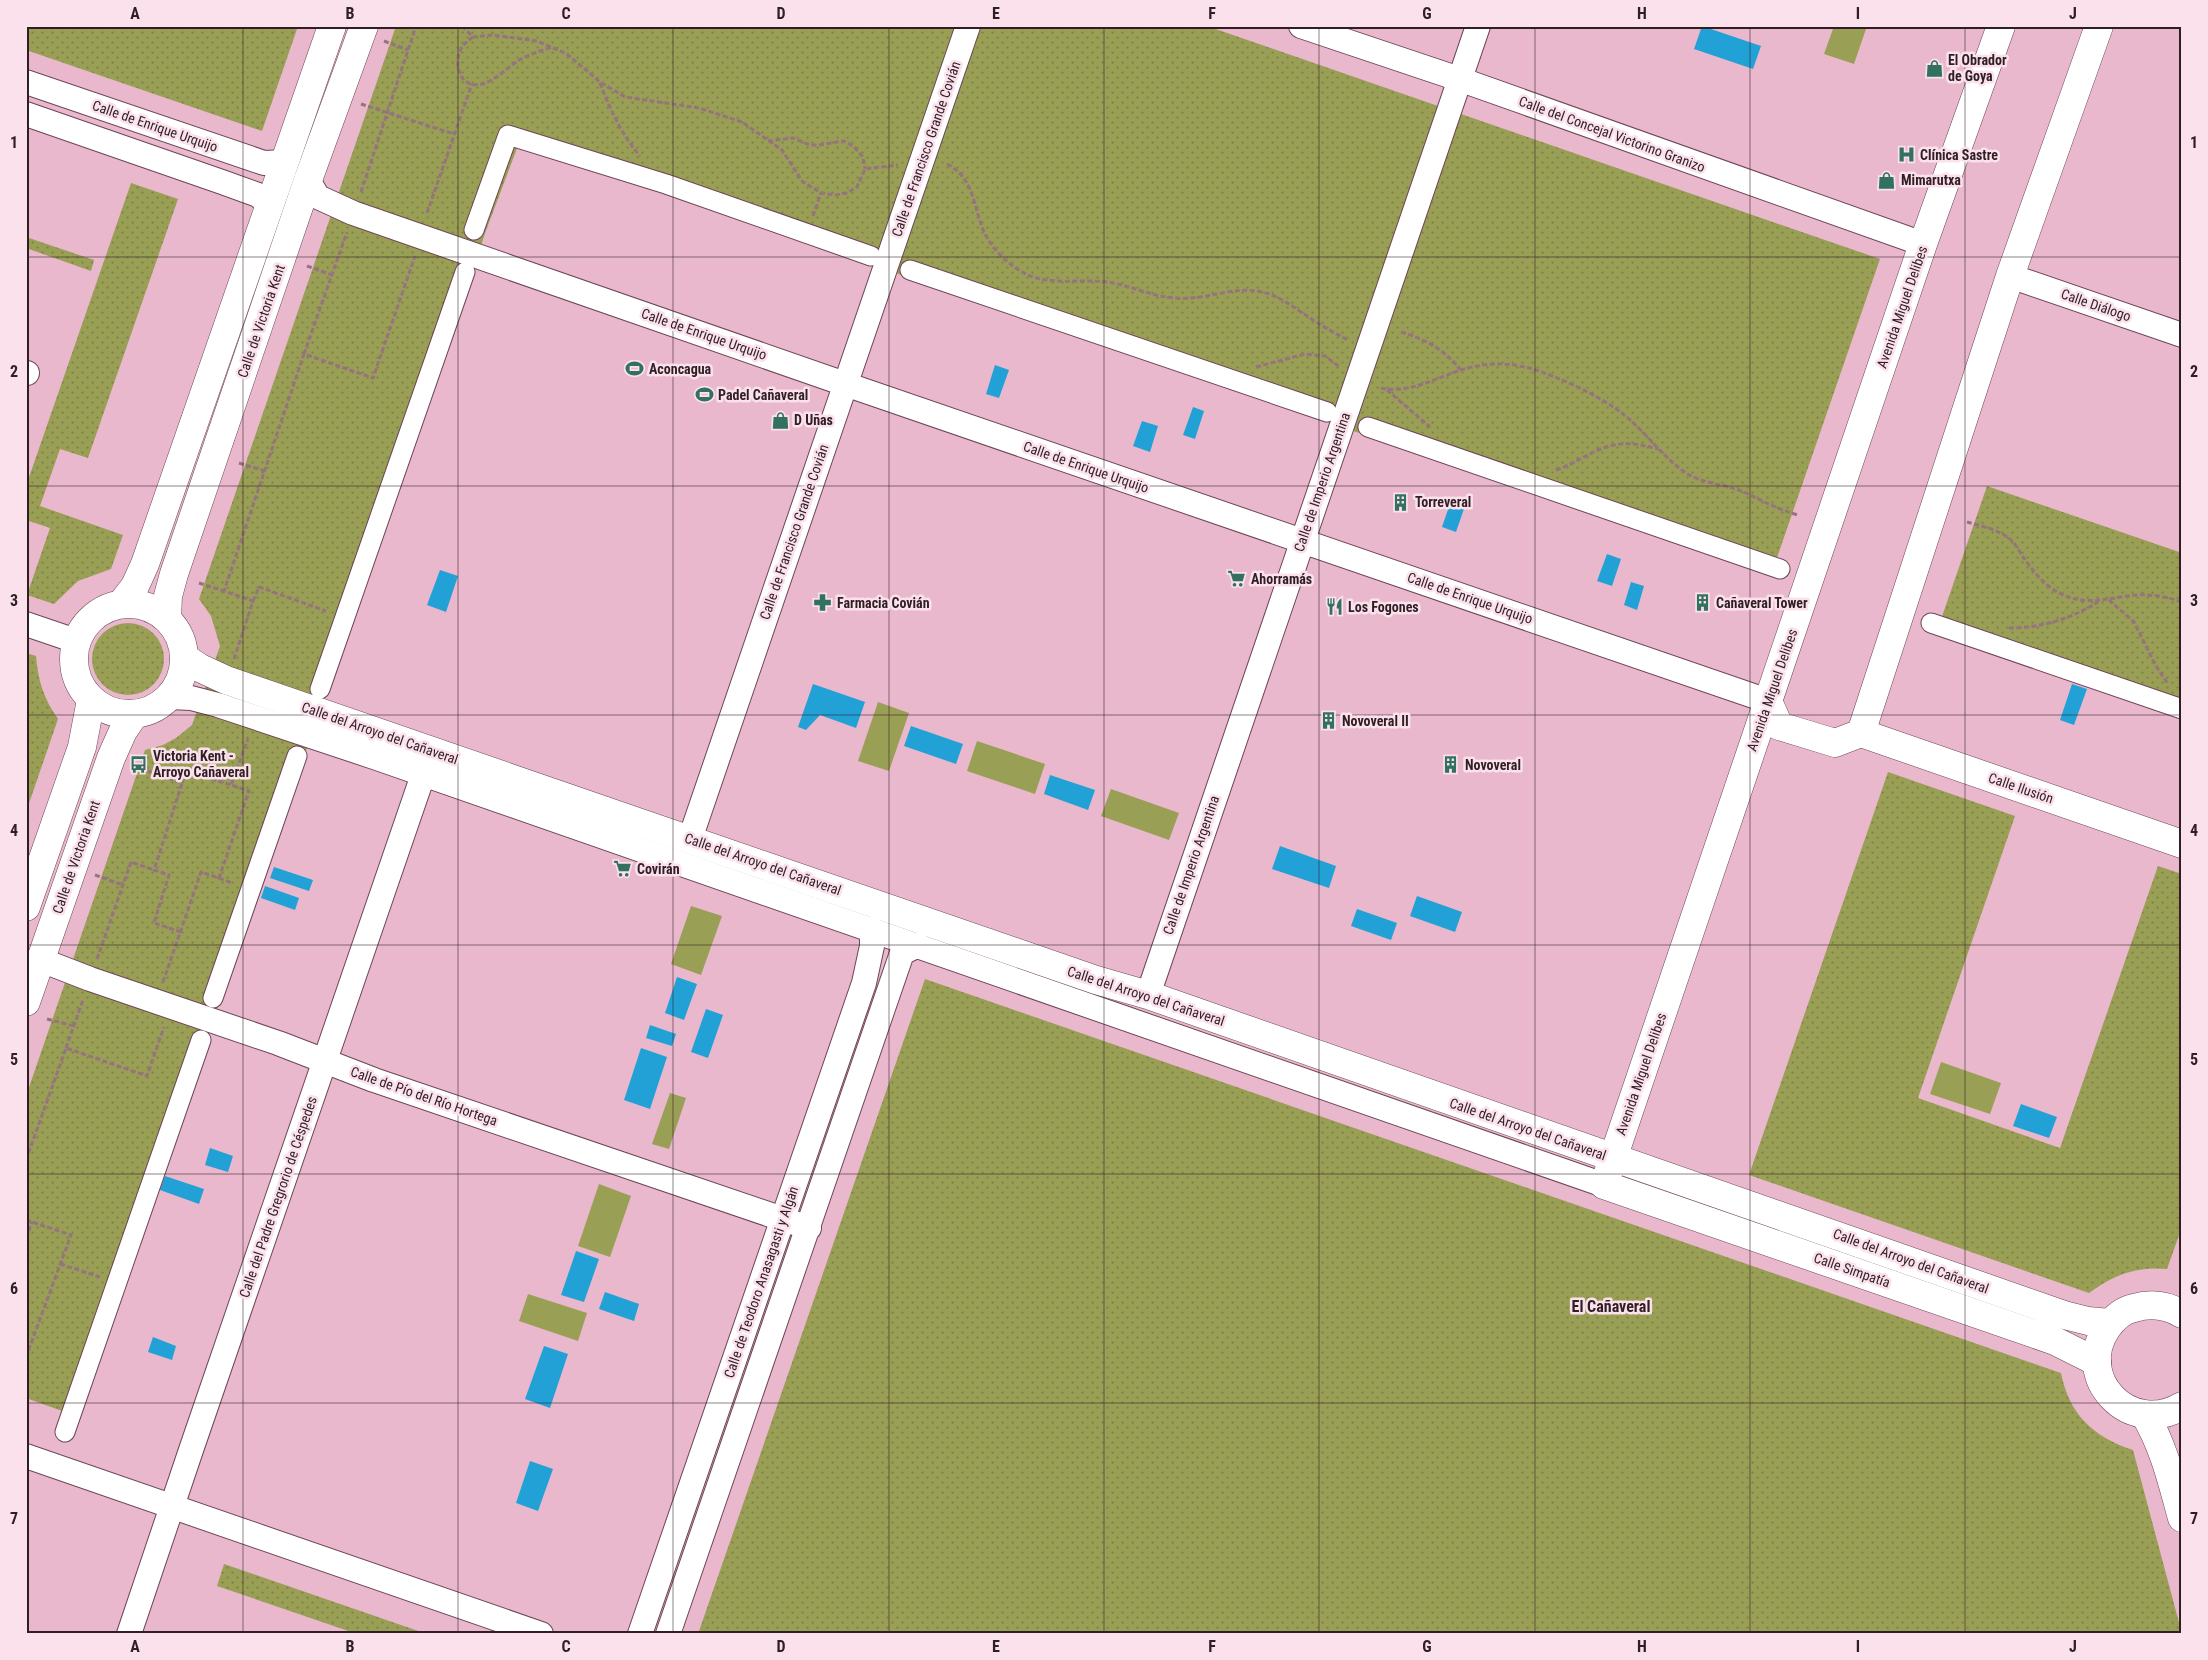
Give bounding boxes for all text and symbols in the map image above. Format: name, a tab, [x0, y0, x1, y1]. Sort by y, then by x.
text: A	[130, 4, 140, 23]
text: B	[346, 4, 355, 23]
text: C	[561, 4, 571, 23]
text: D	[776, 4, 786, 23]
text: E	[992, 4, 1000, 23]
text: F	[1208, 4, 1216, 23]
text: G	[1422, 4, 1432, 23]
text: H	[1637, 4, 1647, 23]
text: I	[1856, 4, 1860, 23]
text: J	[2069, 4, 2077, 23]
place label: El Obrador de Goya	[1948, 52, 2007, 84]
shop icon: El Obrador de Goya	[1924, 58, 1944, 78]
street label: Calle de Francisco Grande Covián	[888, 59, 964, 239]
street label: Calle del Concejal Victorino Granizo	[1517, 93, 1707, 175]
street label: Calle de Enrique Urquijo	[90, 97, 220, 155]
text: 1	[10, 133, 18, 152]
text: 1	[2190, 133, 2198, 152]
hospital icon: Clínica Sastre	[1896, 145, 1916, 165]
place label: Clínica Sastre	[1920, 147, 1998, 163]
shop icon: Mimarutxa	[1877, 170, 1897, 190]
place label: Mimarutxa	[1901, 172, 1961, 188]
street label: Avenida Miguel Delibes	[1874, 244, 1930, 370]
street label: Calle de Victoria Kent	[234, 262, 288, 380]
street label: Calle Diálogo	[2059, 286, 2133, 324]
street label: Calle de Enrique Urquijo	[639, 305, 769, 363]
sports icon: Aconcagua	[625, 359, 645, 379]
place label: Aconcagua	[649, 361, 712, 377]
text: 2	[10, 362, 18, 381]
text: 2	[2190, 362, 2198, 381]
sports icon: Padel Cañaveral	[694, 385, 714, 405]
place label: Padel Cañaveral	[718, 387, 808, 403]
shop icon: D Uñas	[770, 410, 790, 430]
street label: Calle de Imperio Argentina	[1291, 410, 1353, 554]
place label: D Uñas	[794, 412, 833, 428]
street label: Calle de Enrique Urquijo	[1021, 438, 1151, 496]
street label: Calle de Francisco Grande Covián	[756, 442, 832, 622]
building icon: Torreveral	[1391, 492, 1411, 512]
place label: Torreveral	[1415, 494, 1471, 510]
supermarket icon: Ahorramás	[1227, 569, 1247, 589]
street label: Calle de Enrique Urquijo	[1405, 569, 1535, 627]
place label: Ahorramás	[1251, 571, 1312, 587]
text: 3	[10, 591, 18, 610]
text: 3	[2190, 591, 2198, 610]
pharmacy icon: Farmacia Covián	[813, 593, 833, 613]
building icon: Cañaveral Tower	[1692, 593, 1712, 613]
place label: Farmacia Covián	[837, 595, 930, 611]
place label: Cañaveral Tower	[1716, 595, 1808, 611]
restaurant icon: Los Fogones	[1324, 597, 1344, 617]
place label: Los Fogones	[1348, 599, 1419, 615]
street label: Avenida Miguel Delibes	[1744, 627, 1800, 753]
street label: Calle del Arroyo del Cañaveral	[300, 699, 460, 767]
building icon: Novoveral II	[1318, 711, 1338, 731]
place label: Novoveral II	[1342, 713, 1409, 729]
place label: Victoria Kent - Arroyo Cañaveral	[153, 748, 249, 780]
bus stop icon: Victoria Kent - Arroyo Cañaveral	[129, 754, 149, 774]
building icon: Novoveral	[1441, 755, 1461, 775]
place label: Novoveral	[1465, 757, 1521, 773]
street label: Calle Ilusión	[1986, 769, 2056, 807]
street label: Calle de Imperio Argentina	[1160, 793, 1222, 937]
street label: Calle de Victoria Kent	[49, 798, 103, 916]
text: 4	[10, 821, 18, 840]
text: 4	[2190, 821, 2198, 840]
street label: Calle del Arroyo del Cañaveral	[683, 830, 843, 898]
supermarket icon: Covirán	[613, 859, 633, 879]
place label: Covirán	[637, 861, 680, 877]
street label: Calle del Arroyo del Cañaveral	[1065, 963, 1227, 1029]
street label: Avenida Miguel Delibes	[1613, 1011, 1669, 1137]
text: 5	[10, 1050, 18, 1069]
text: 5	[2190, 1050, 2198, 1069]
street label: Calle de Pío del Río Hortega	[348, 1063, 500, 1129]
street label: Calle del Padre Gregrorio de Céspedes	[236, 1094, 320, 1300]
street label: Calle del Arroyo del Cañaveral	[1448, 1095, 1608, 1163]
street label: Calle de Teodoro Anasagasti y Algán	[721, 1184, 801, 1380]
street label: Calle del Arroyo del Cañaveral	[1831, 1225, 1991, 1297]
street label: Calle Simpatía	[1812, 1249, 1892, 1291]
text: 6	[10, 1279, 18, 1298]
text: 6	[2190, 1279, 2198, 1298]
district label: El Cañaveral	[1572, 1297, 1650, 1316]
text: 7	[10, 1509, 18, 1528]
text: 7	[2190, 1509, 2198, 1528]
text: A	[130, 1637, 140, 1656]
text: B	[346, 1637, 355, 1656]
text: C	[561, 1637, 571, 1656]
text: D	[776, 1637, 786, 1656]
text: E	[992, 1637, 1000, 1656]
text: F	[1208, 1637, 1216, 1656]
text: G	[1422, 1637, 1432, 1656]
text: H	[1637, 1637, 1647, 1656]
text: I	[1856, 1637, 1860, 1656]
text: J	[2069, 1637, 2077, 1656]

